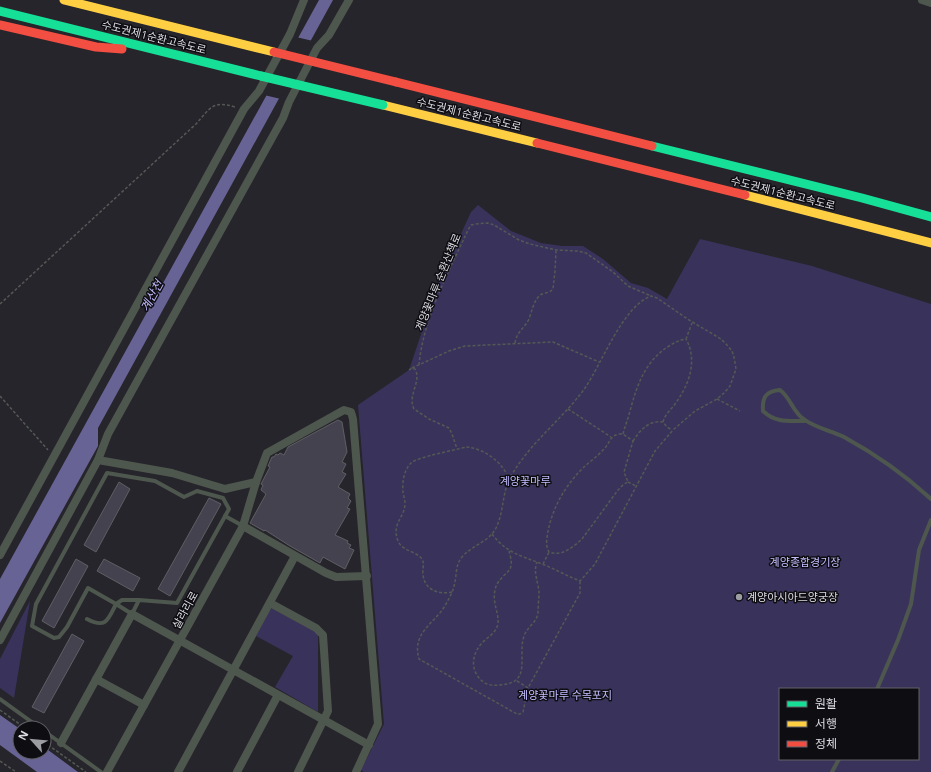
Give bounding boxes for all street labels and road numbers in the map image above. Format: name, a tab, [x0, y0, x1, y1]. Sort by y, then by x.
street label: 수도권제1순환고속도로	[100, 16, 208, 57]
street label: 수도권제1순환고속도로	[415, 93, 523, 134]
street label: 수도권제1순환고속도로	[729, 172, 837, 213]
street label: 계양꽃마루 순환산책로	[411, 231, 464, 333]
street label: 살라리로	[168, 588, 201, 631]

